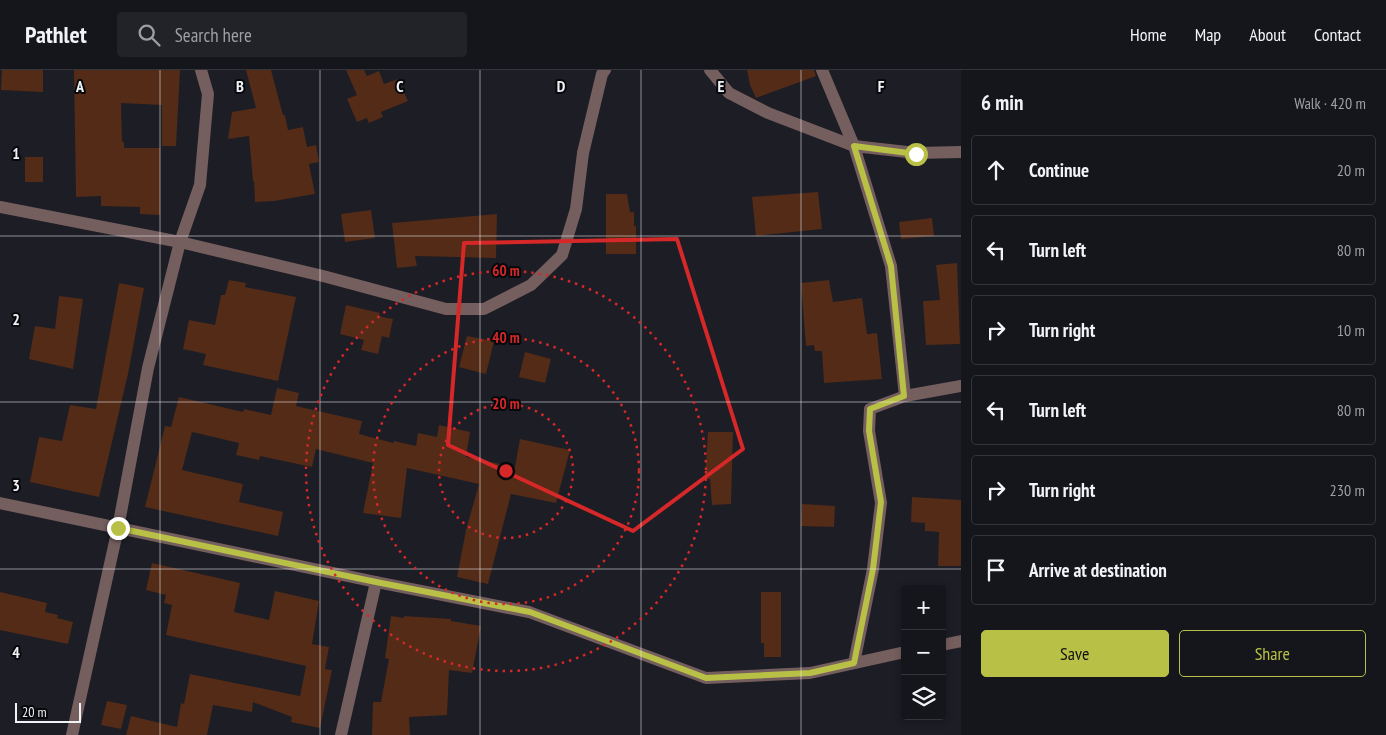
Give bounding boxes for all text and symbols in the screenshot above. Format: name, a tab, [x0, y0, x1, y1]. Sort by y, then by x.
search box	[117, 12, 467, 57]
text: Pathlet	[25, 19, 87, 50]
icon: search	[135, 21, 163, 49]
text: Search here	[175, 23, 252, 47]
text: Home	[1130, 23, 1167, 46]
text: Map	[1195, 23, 1221, 46]
text: About	[1249, 23, 1286, 46]
text: Contact	[1314, 23, 1361, 46]
text: A	[75, 76, 85, 96]
text: B	[236, 76, 244, 96]
text: C	[396, 76, 404, 96]
text: D	[557, 76, 566, 96]
text: E	[718, 76, 725, 96]
text: F	[878, 76, 885, 96]
text: 6 min	[981, 89, 1023, 116]
text: Walk · 420 m	[1294, 93, 1366, 113]
text: 1	[12, 143, 20, 163]
route start	[905, 143, 928, 166]
icon: ahead	[982, 156, 1010, 184]
text: Continue	[1029, 158, 1089, 182]
text: 20 m	[1337, 160, 1365, 180]
icon: left	[982, 236, 1010, 264]
text: Turn left	[1029, 238, 1086, 262]
text: 80 m	[1337, 240, 1365, 260]
text: 60 m	[492, 261, 520, 280]
text: 2	[12, 309, 20, 329]
icon: right	[982, 316, 1010, 344]
text: Turn right	[1029, 318, 1095, 342]
text: 10 m	[1337, 320, 1365, 340]
text: 40 m	[492, 328, 520, 347]
text: 20 m	[492, 394, 520, 413]
icon: left	[982, 396, 1010, 424]
text: Turn left	[1029, 398, 1086, 422]
text: 80 m	[1337, 400, 1365, 420]
centre of rings	[497, 462, 515, 480]
text: 3	[12, 475, 20, 495]
icon: right	[982, 476, 1010, 504]
text: Turn right	[1029, 478, 1095, 502]
text: 230 m	[1330, 480, 1365, 500]
route end	[107, 517, 130, 540]
icon: arrive	[982, 556, 1010, 584]
text: Arrive at destination	[1029, 558, 1167, 582]
map controls	[901, 585, 946, 720]
button: +	[901, 585, 946, 630]
button: −	[901, 630, 946, 675]
button: Save	[981, 630, 1169, 677]
button: Share	[1179, 630, 1366, 677]
text: 4	[12, 642, 20, 662]
button: layers	[901, 675, 946, 720]
scale bar	[15, 700, 81, 723]
text: 20 m	[22, 703, 47, 721]

